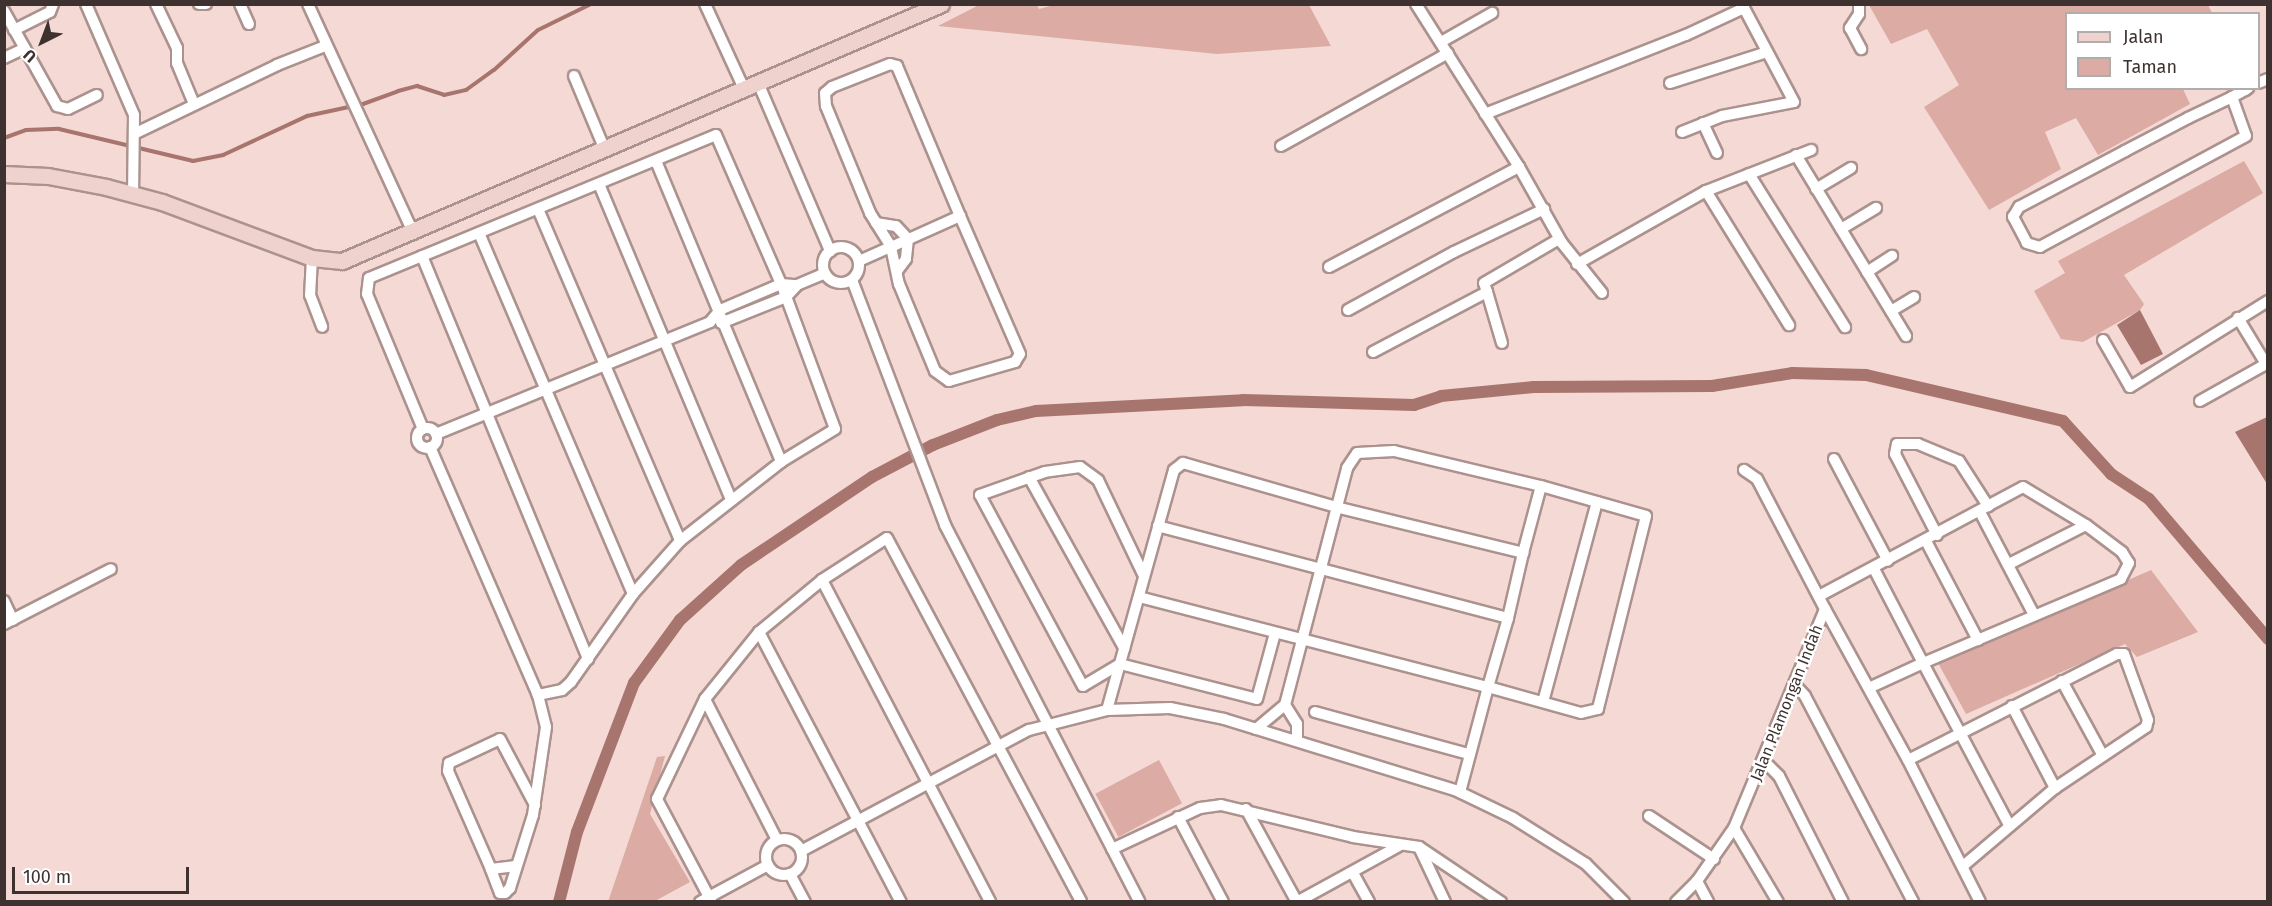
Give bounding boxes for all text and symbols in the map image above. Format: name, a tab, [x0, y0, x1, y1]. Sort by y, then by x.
north arrow	[12, 12, 72, 72]
legend	[2065, 12, 2260, 90]
text: Jalan	[2123, 26, 2164, 48]
text: U	[19, 45, 40, 66]
text: Taman	[2123, 56, 2177, 78]
street label: Jalan Plamongan Indah	[1747, 622, 1827, 784]
scale bar	[15, 855, 192, 893]
text: 100 m	[23, 866, 71, 888]

